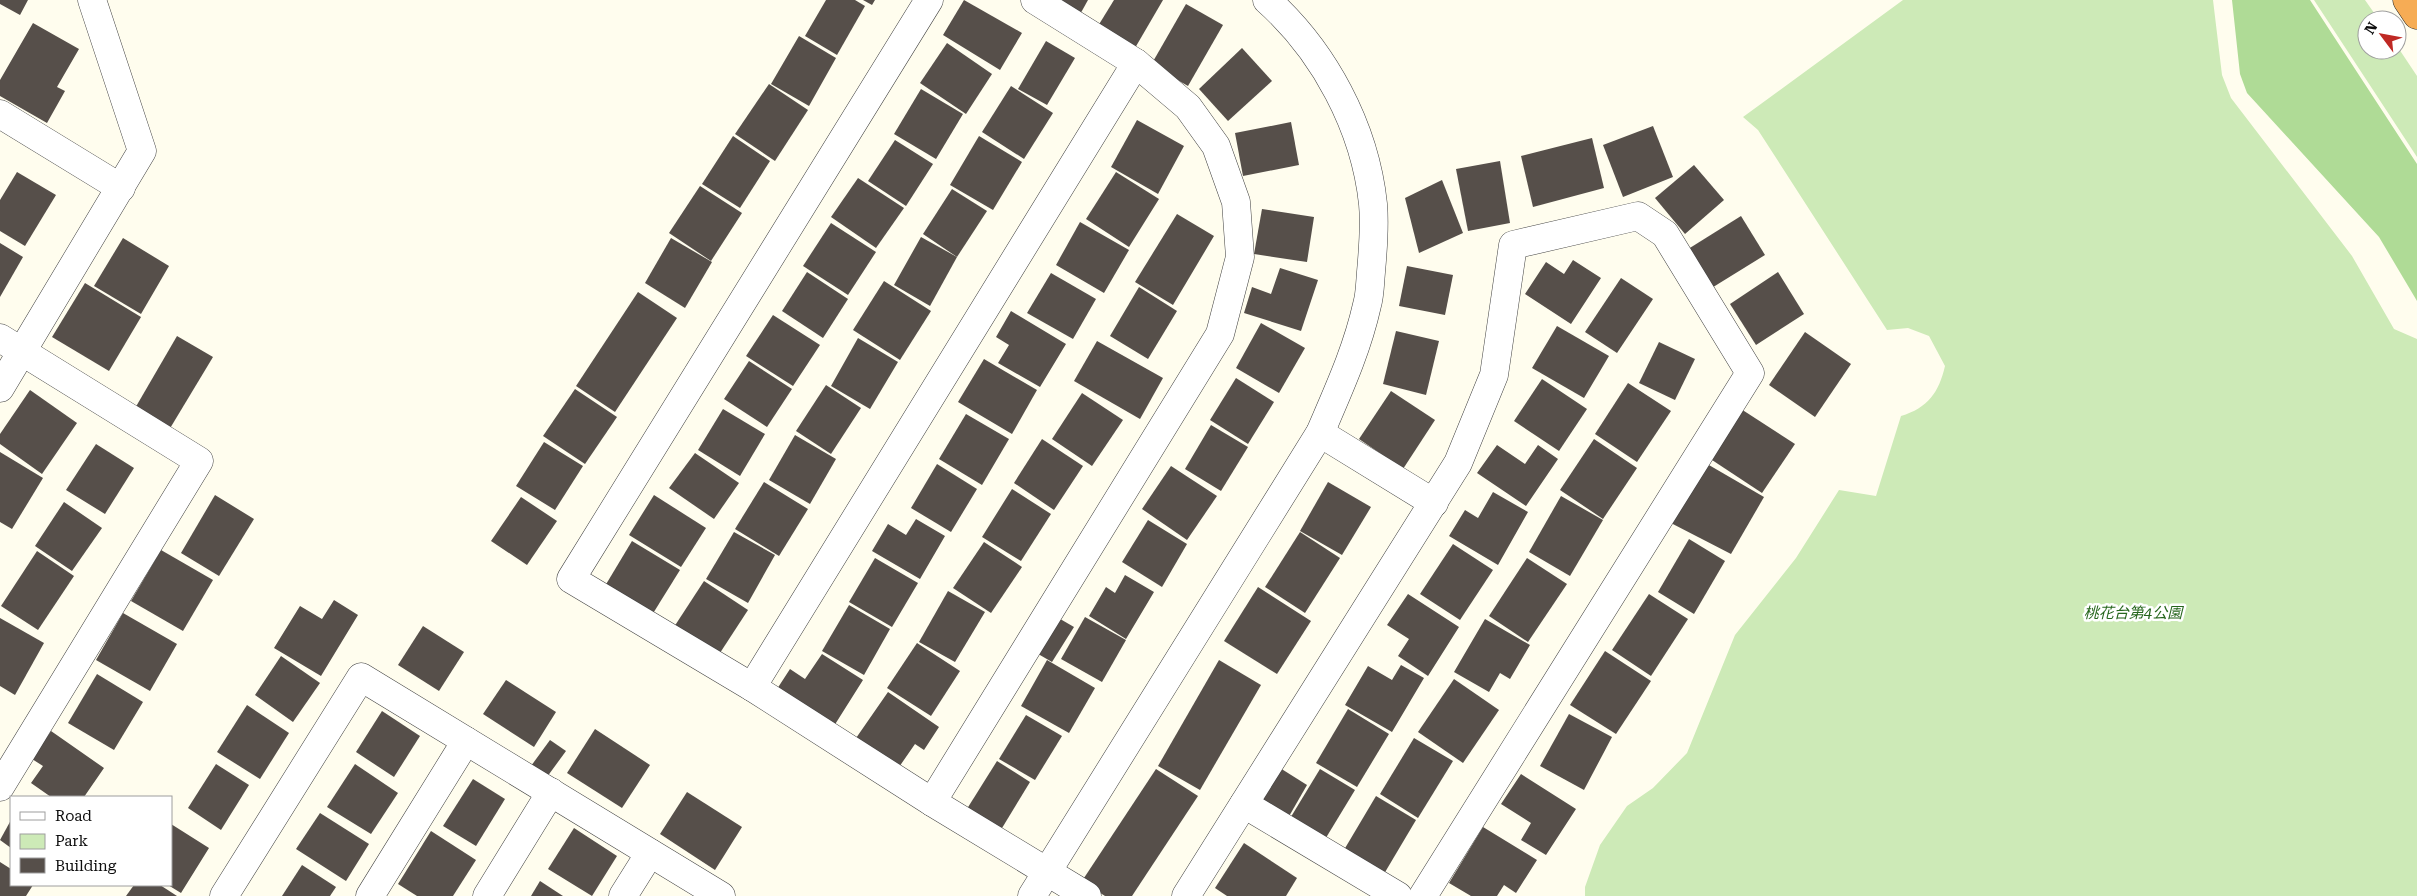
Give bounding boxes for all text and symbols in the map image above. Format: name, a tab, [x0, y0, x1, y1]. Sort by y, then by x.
north arrow	[2357, 10, 2407, 60]
text: N	[2361, 19, 2381, 37]
park label: 桃花台第4公園	[2084, 604, 2184, 622]
legend	[10, 796, 172, 886]
text: Road	[55, 807, 92, 825]
text: Park	[55, 832, 89, 850]
text: Building	[55, 857, 117, 875]

